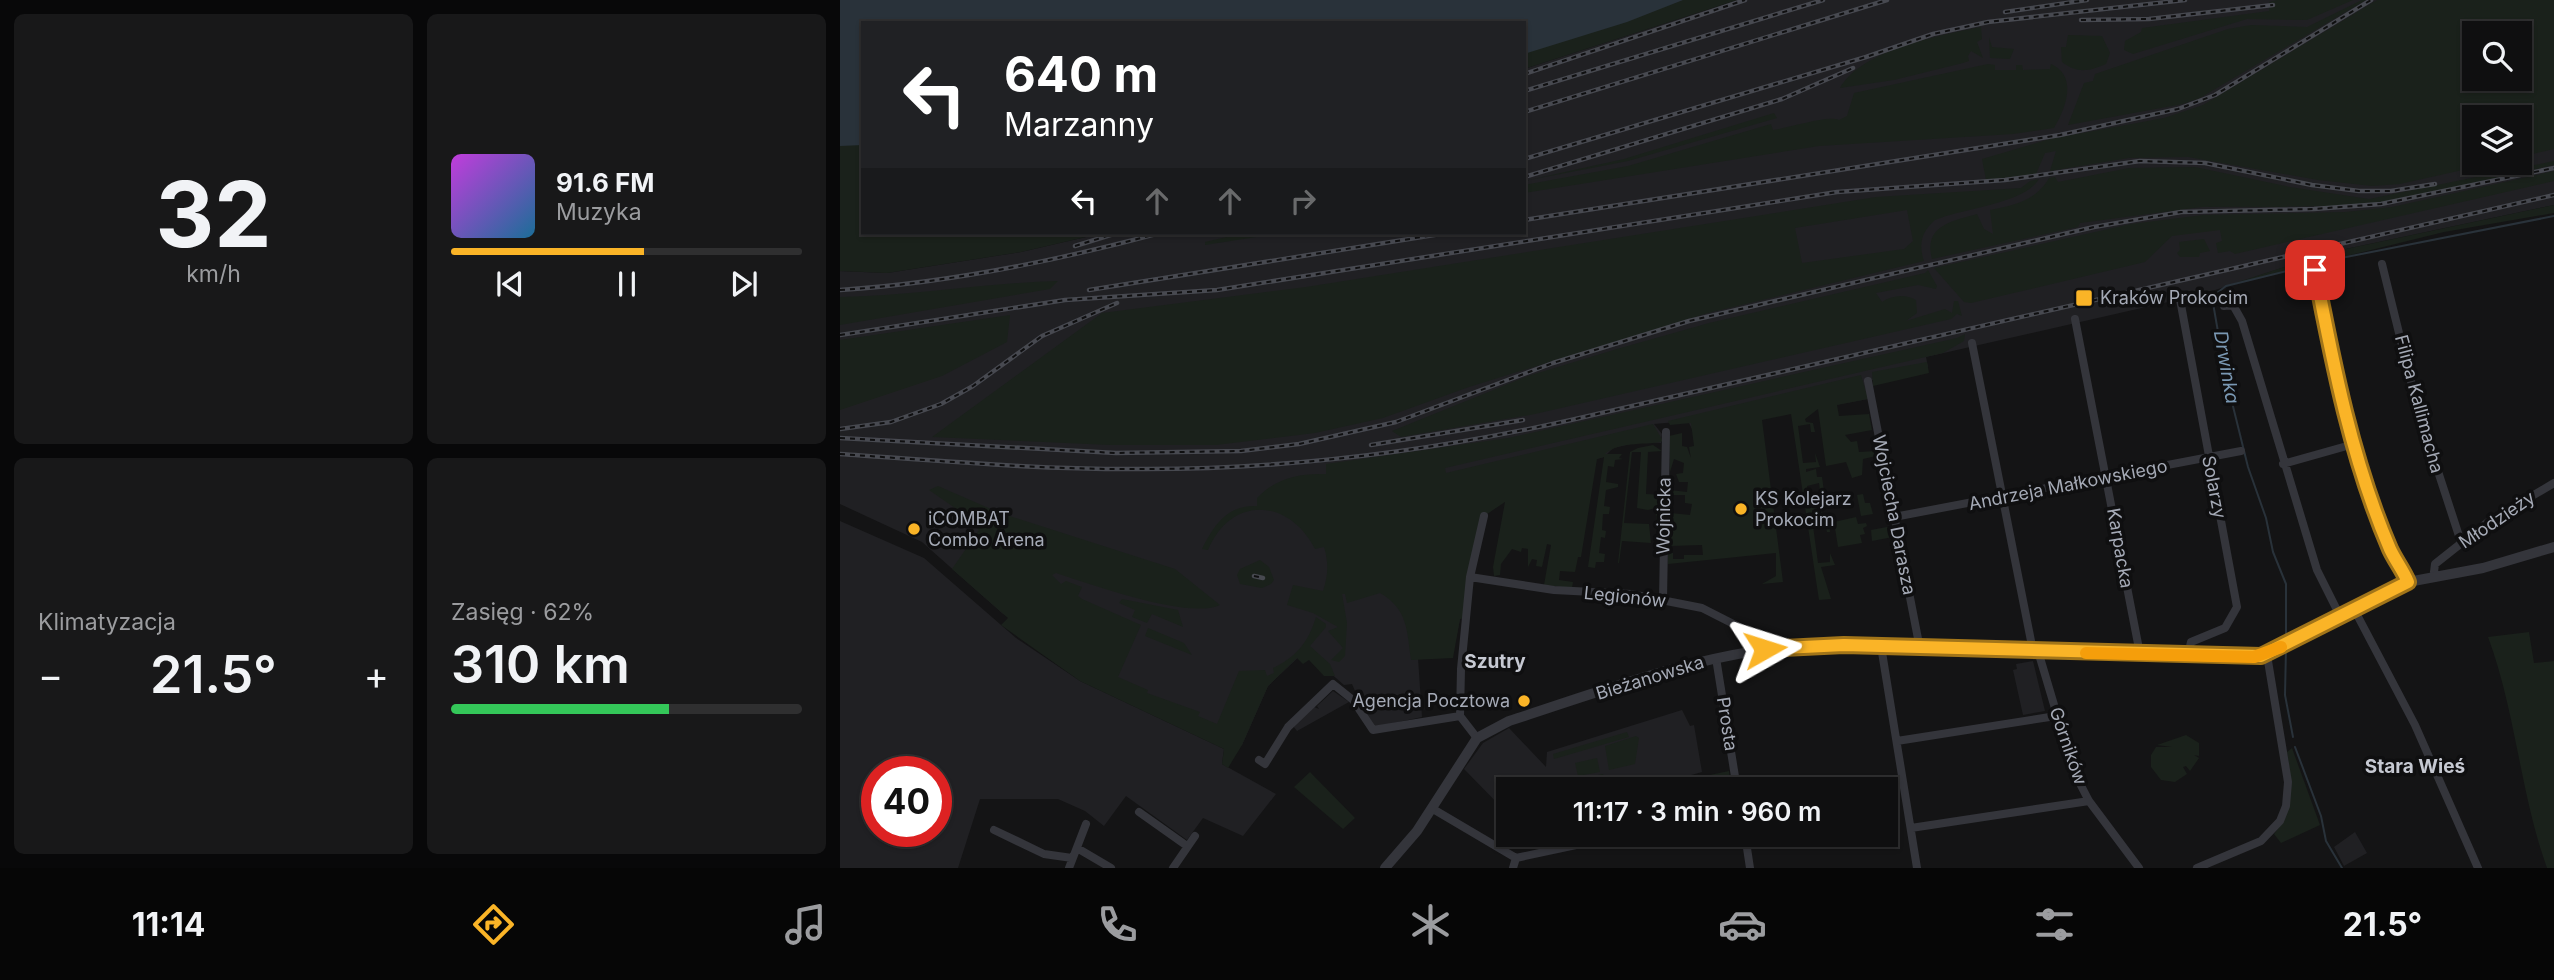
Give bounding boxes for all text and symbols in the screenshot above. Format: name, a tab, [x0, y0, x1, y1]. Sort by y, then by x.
map controls	[2462, 21, 2532, 175]
button: search	[2462, 21, 2532, 91]
text: 640 m	[1004, 45, 1158, 104]
icon: left	[889, 49, 980, 140]
text: Marzanny	[1004, 105, 1154, 144]
button: layers	[2462, 105, 2532, 175]
text: 32	[155, 159, 272, 269]
text: 91.6 FM	[556, 167, 655, 198]
icon: left	[1065, 182, 1103, 220]
icon: ahead	[1138, 182, 1176, 220]
icon: ahead	[1211, 182, 1249, 220]
icon: right	[1284, 182, 1322, 220]
text: Muzyka	[556, 198, 642, 226]
pin	[2285, 240, 2345, 300]
icon: arrive	[2296, 251, 2334, 289]
text: km/h	[186, 260, 241, 288]
icon: previous	[491, 265, 529, 303]
icon: pause	[608, 265, 646, 303]
icon: next	[725, 265, 763, 303]
place label: Kraków Prokocim	[2100, 287, 2248, 308]
marker: Kraków Prokocim	[2074, 288, 2094, 308]
water label: Drwinka	[2209, 329, 2244, 406]
street label: Filipa Kallimacha	[2391, 332, 2448, 475]
street label: Wojciecha Darasza	[1869, 433, 1920, 597]
street label: Solarzy	[2198, 454, 2231, 520]
street label: Andrzeja Małkowskiego	[1967, 455, 2169, 514]
street label: Wojnicka	[1652, 477, 1675, 555]
street label: Młodzieży	[2455, 487, 2539, 553]
place label: KS Kolejarz Prokocim	[1755, 488, 1852, 530]
marker: KS Kolejarz Prokocim	[1733, 501, 1749, 517]
street label: Karpacka	[2103, 506, 2138, 590]
place label: iCOMBAT Combo Arena	[928, 508, 1045, 550]
marker: iCOMBAT Combo Arena	[906, 521, 922, 537]
street label: Legionów	[1583, 582, 1668, 611]
text: Zasięg · 62%	[451, 598, 594, 626]
text: Klimatyzacja	[38, 608, 176, 636]
position arrow	[1728, 612, 1802, 686]
text: 310 km	[451, 633, 630, 696]
text: 21.5°	[150, 643, 277, 706]
district label: Szutry	[1464, 650, 1526, 673]
street label: Bieżanowska	[1593, 651, 1706, 704]
text: −	[38, 652, 63, 698]
text: +	[364, 652, 389, 698]
place label: Agencja Pocztowa	[1352, 690, 1510, 711]
marker: Agencja Pocztowa	[1516, 693, 1532, 709]
street label: Prosta	[1713, 695, 1742, 752]
street label: Górników	[2045, 704, 2092, 788]
district label: Stara Wieś	[2365, 755, 2465, 778]
speed limit sign: 40	[861, 756, 952, 847]
text: 11:17 · 3 min · 960 m	[1573, 796, 1821, 827]
icon: directions	[469, 900, 518, 949]
icon: music	[781, 900, 830, 949]
icon: phone	[1093, 900, 1142, 949]
icon: climate	[1406, 900, 1455, 949]
icon: car	[1718, 900, 1767, 949]
icon: filters	[2030, 900, 2079, 949]
text: 11:14	[132, 905, 205, 944]
text: 21.5°	[2343, 905, 2422, 944]

